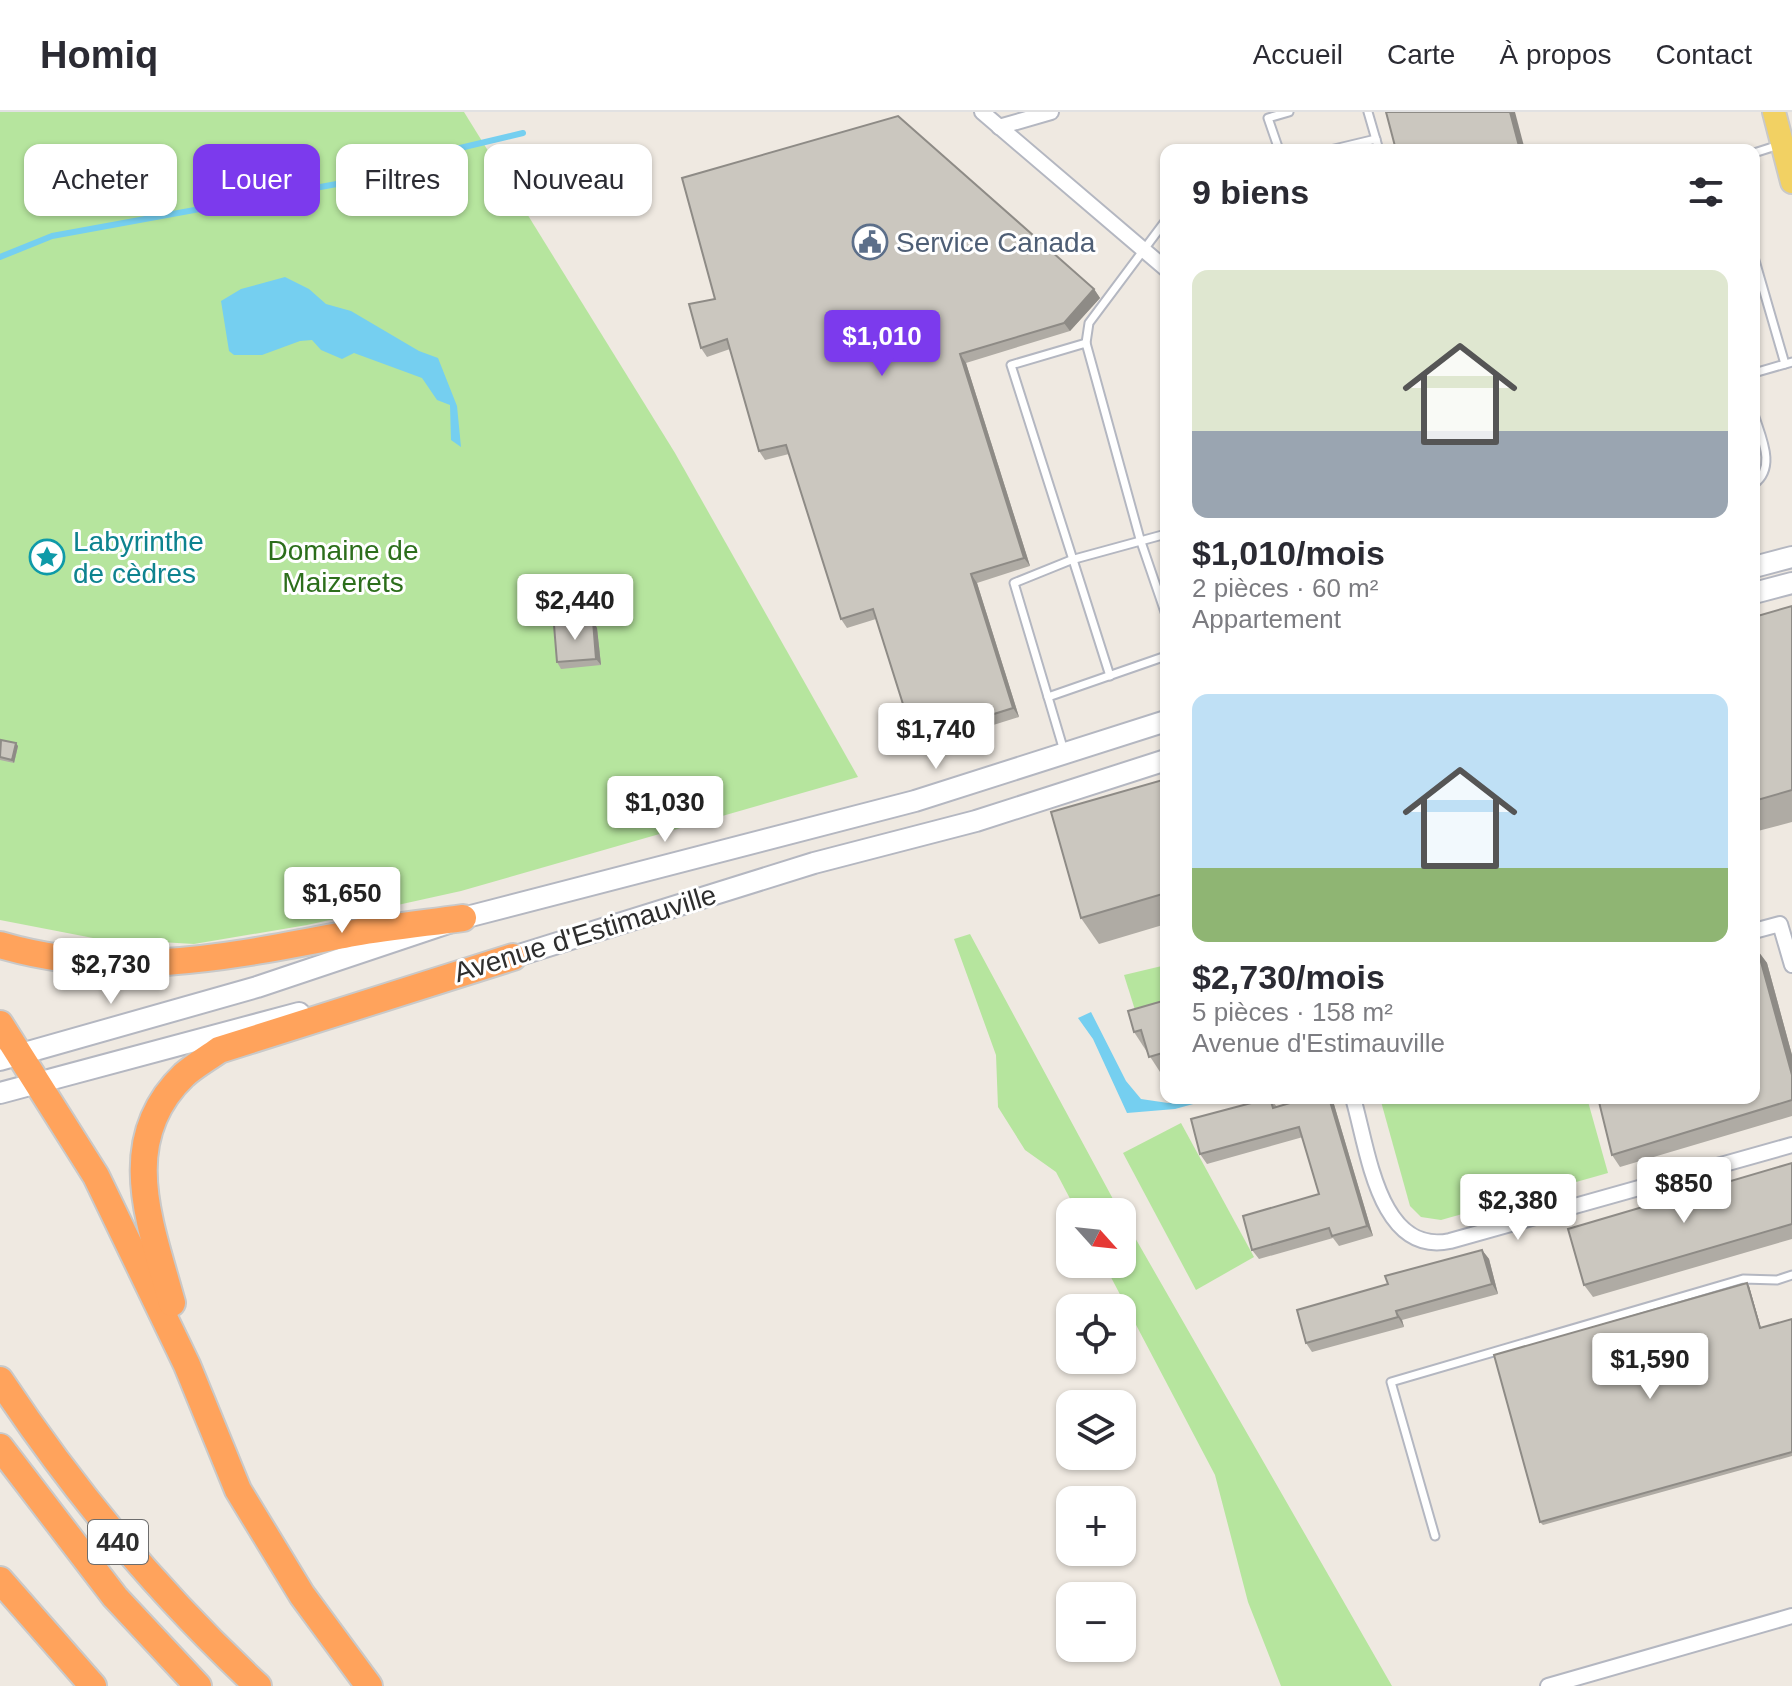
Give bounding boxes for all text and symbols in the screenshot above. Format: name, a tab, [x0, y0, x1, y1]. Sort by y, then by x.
text: Homiq	[40, 34, 158, 76]
text: Accueil	[1253, 39, 1343, 70]
text: Carte	[1387, 39, 1455, 70]
text: À propos	[1499, 39, 1612, 70]
text: Contact	[1656, 39, 1752, 70]
chip: Acheter	[24, 144, 177, 216]
chip: Louer	[193, 144, 320, 216]
chip: Filtres	[336, 144, 468, 216]
chip: Nouveau	[484, 144, 652, 216]
icon: filters	[1684, 170, 1728, 214]
text: 9 biens	[1192, 173, 1309, 211]
public building icon: Service Canada	[851, 223, 889, 261]
place label: Service Canada	[896, 227, 1096, 258]
pin: $1,010	[817, 310, 947, 378]
text: $1,010	[842, 321, 922, 351]
icon: home	[1388, 322, 1532, 466]
place label: Labyrinthe de cèdres	[73, 526, 204, 589]
text: $1,010/mois	[1192, 534, 1385, 572]
park label: Domaine de Maizerets	[268, 535, 418, 598]
place icon: Labyrinthe de cèdres	[28, 538, 66, 576]
text: 2 pièces · 60 m²	[1192, 573, 1378, 603]
pin: $2,440	[510, 574, 640, 642]
text: $2,440	[535, 585, 615, 615]
text: Appartement	[1192, 604, 1341, 634]
pin: $1,740	[871, 703, 1001, 771]
text: $1,740	[896, 714, 976, 744]
icon: home	[1388, 746, 1532, 890]
pin: $1,030	[600, 776, 730, 844]
text: $1,030	[625, 787, 705, 817]
pin: $1,650	[277, 867, 407, 935]
text: $1,650	[302, 878, 382, 908]
street label: Avenue d'Estimauville	[450, 879, 720, 988]
pin: $2,730	[46, 938, 176, 1006]
text: $2,730	[71, 949, 151, 979]
text: $2,730/mois	[1192, 958, 1385, 996]
text: 5 pièces · 158 m²	[1192, 997, 1393, 1027]
text: Avenue d'Estimauville	[1192, 1028, 1445, 1058]
pin: $850	[1637, 1157, 1731, 1225]
text: $850	[1655, 1168, 1713, 1198]
pin: $2,380	[1453, 1174, 1583, 1242]
text: $2,380	[1478, 1185, 1558, 1215]
north arrow	[1056, 1198, 1136, 1278]
map controls	[1056, 1198, 1136, 1662]
button: locate	[1056, 1294, 1136, 1374]
pin: $1,590	[1585, 1333, 1715, 1401]
text: $1,590	[1610, 1344, 1690, 1374]
button: layers	[1056, 1390, 1136, 1470]
button: +	[1056, 1486, 1136, 1566]
road number: 440	[88, 1520, 148, 1564]
button: −	[1056, 1582, 1136, 1662]

